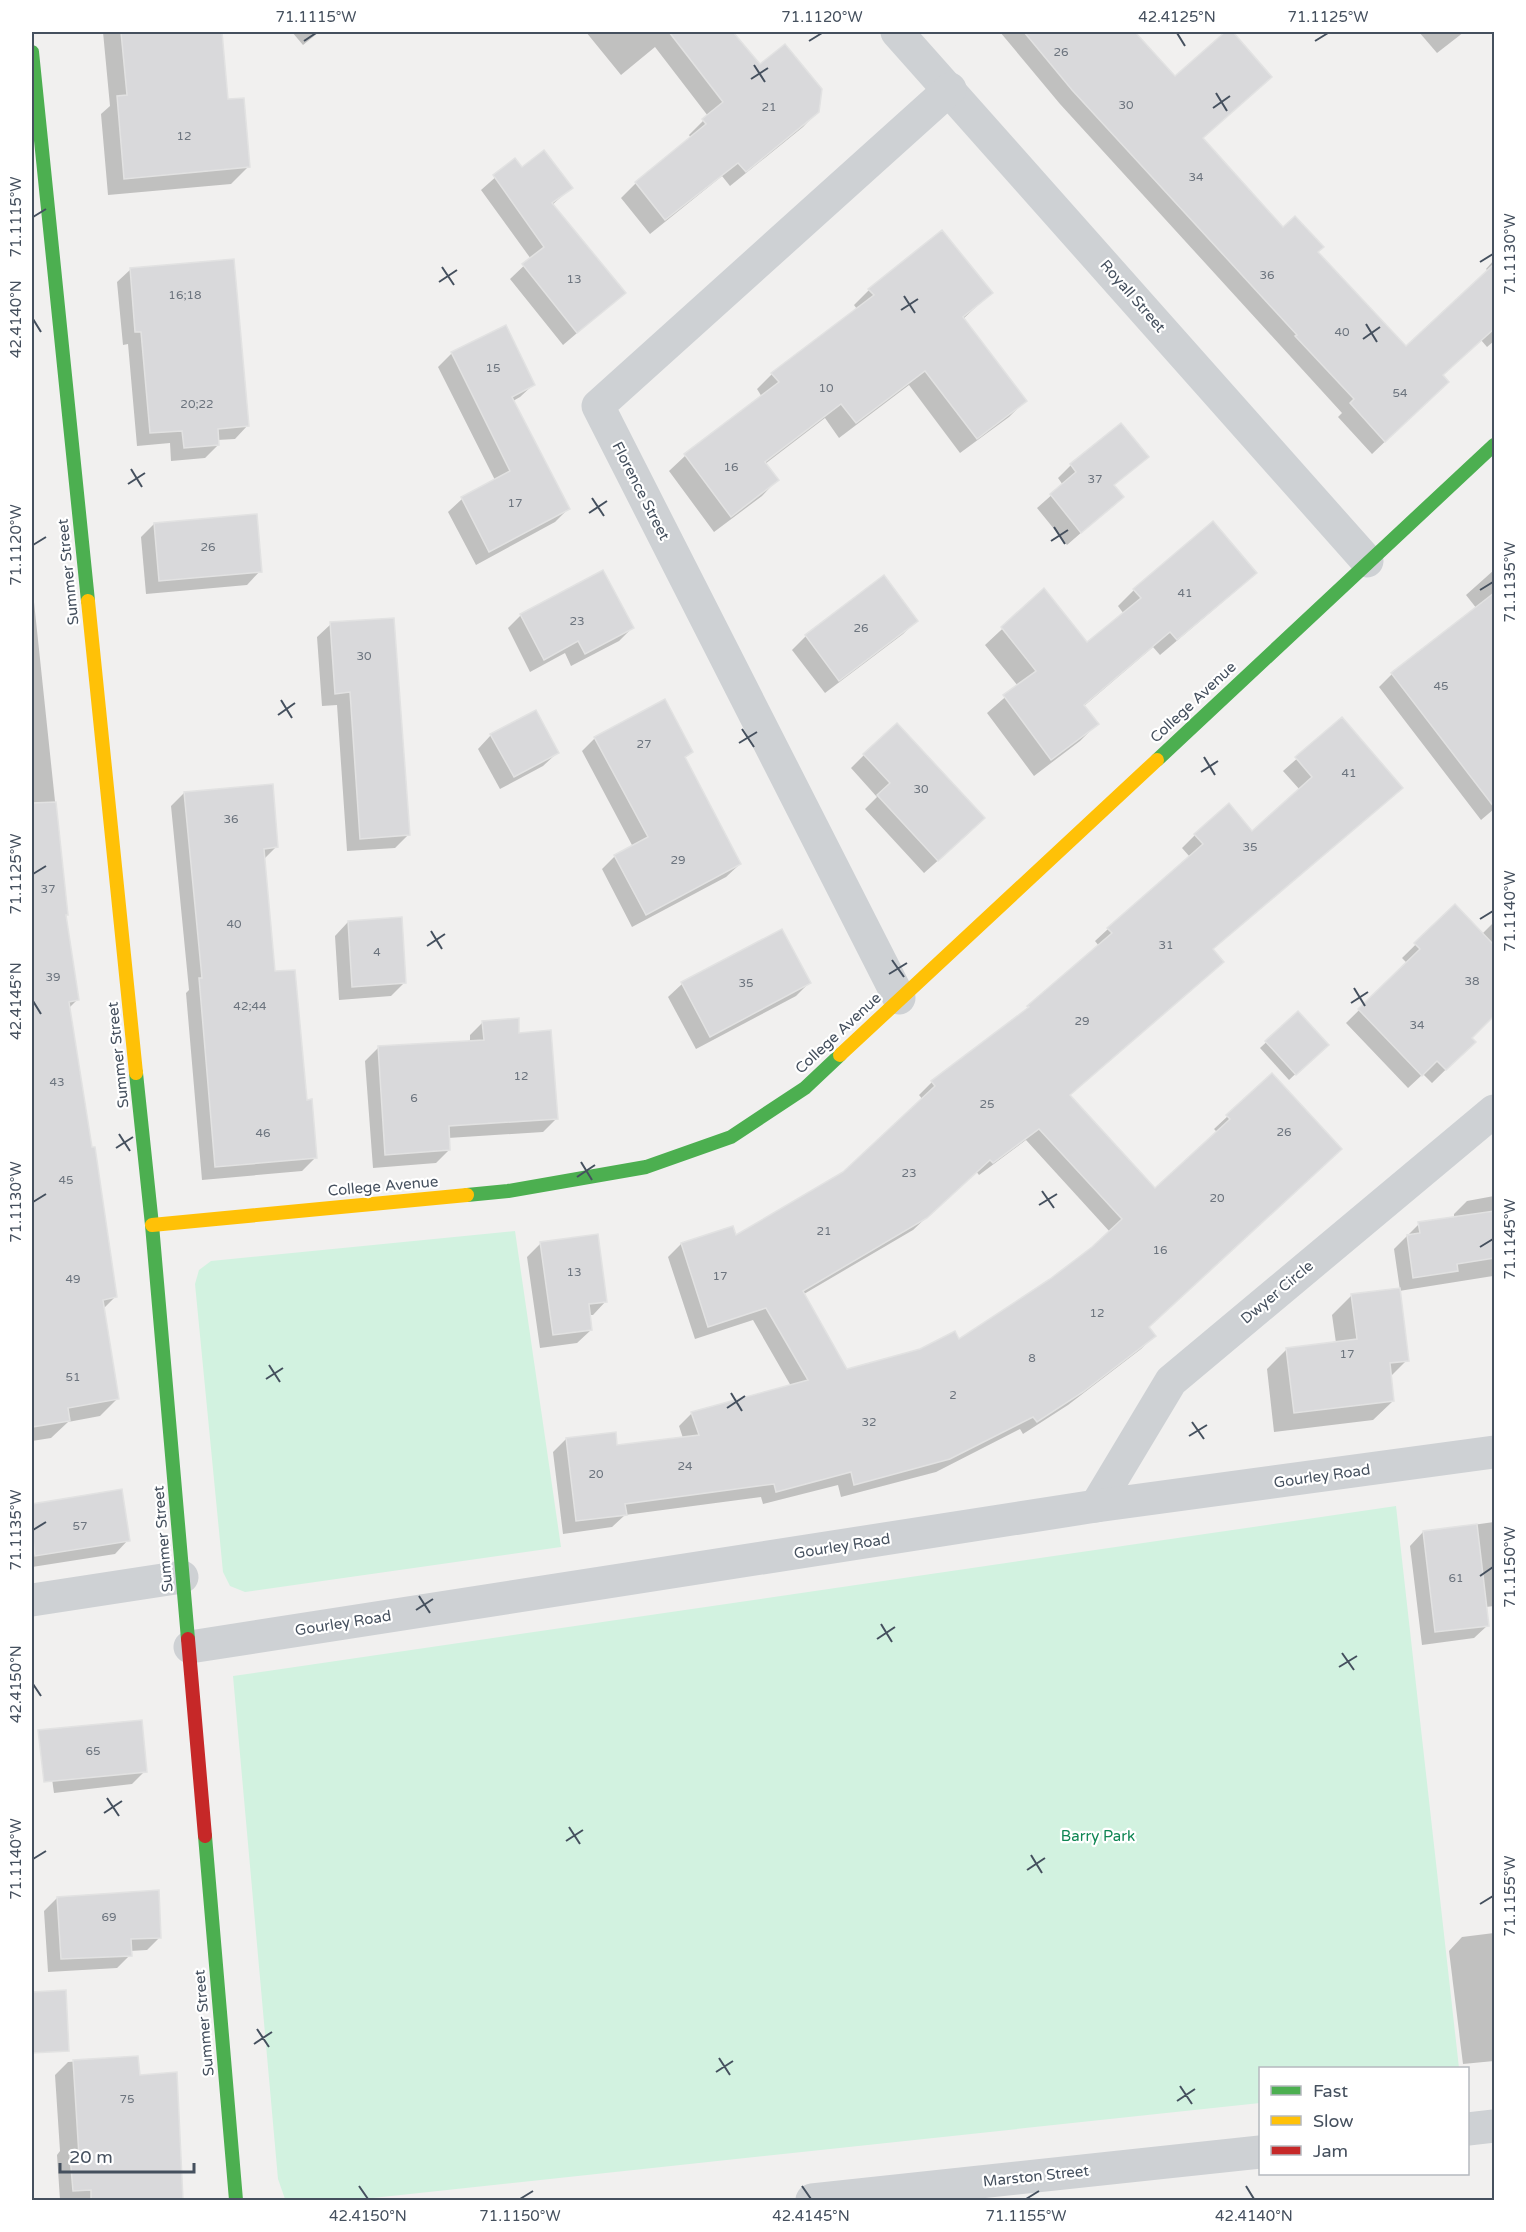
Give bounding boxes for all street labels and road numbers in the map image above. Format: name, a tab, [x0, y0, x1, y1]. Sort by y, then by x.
street label: Royall Street	[1097, 256, 1170, 336]
street label: Florence Street	[608, 439, 674, 544]
street label: Summer Street	[53, 518, 83, 626]
street label: College Avenue	[1146, 658, 1240, 746]
street label: College Avenue	[791, 989, 885, 1077]
street label: Summer Street	[103, 1001, 133, 1109]
street label: College Avenue	[327, 1172, 439, 1200]
street label: Dwyer Circle	[1237, 1256, 1317, 1328]
street label: Gourley Road	[1273, 1460, 1371, 1492]
street label: Summer Street	[149, 1485, 177, 1593]
street label: Gourley Road	[793, 1530, 891, 1562]
street label: Gourley Road	[294, 1607, 392, 1639]
street label: Summer Street	[190, 1969, 218, 2077]
street label: Marston Street	[982, 2161, 1090, 2191]

